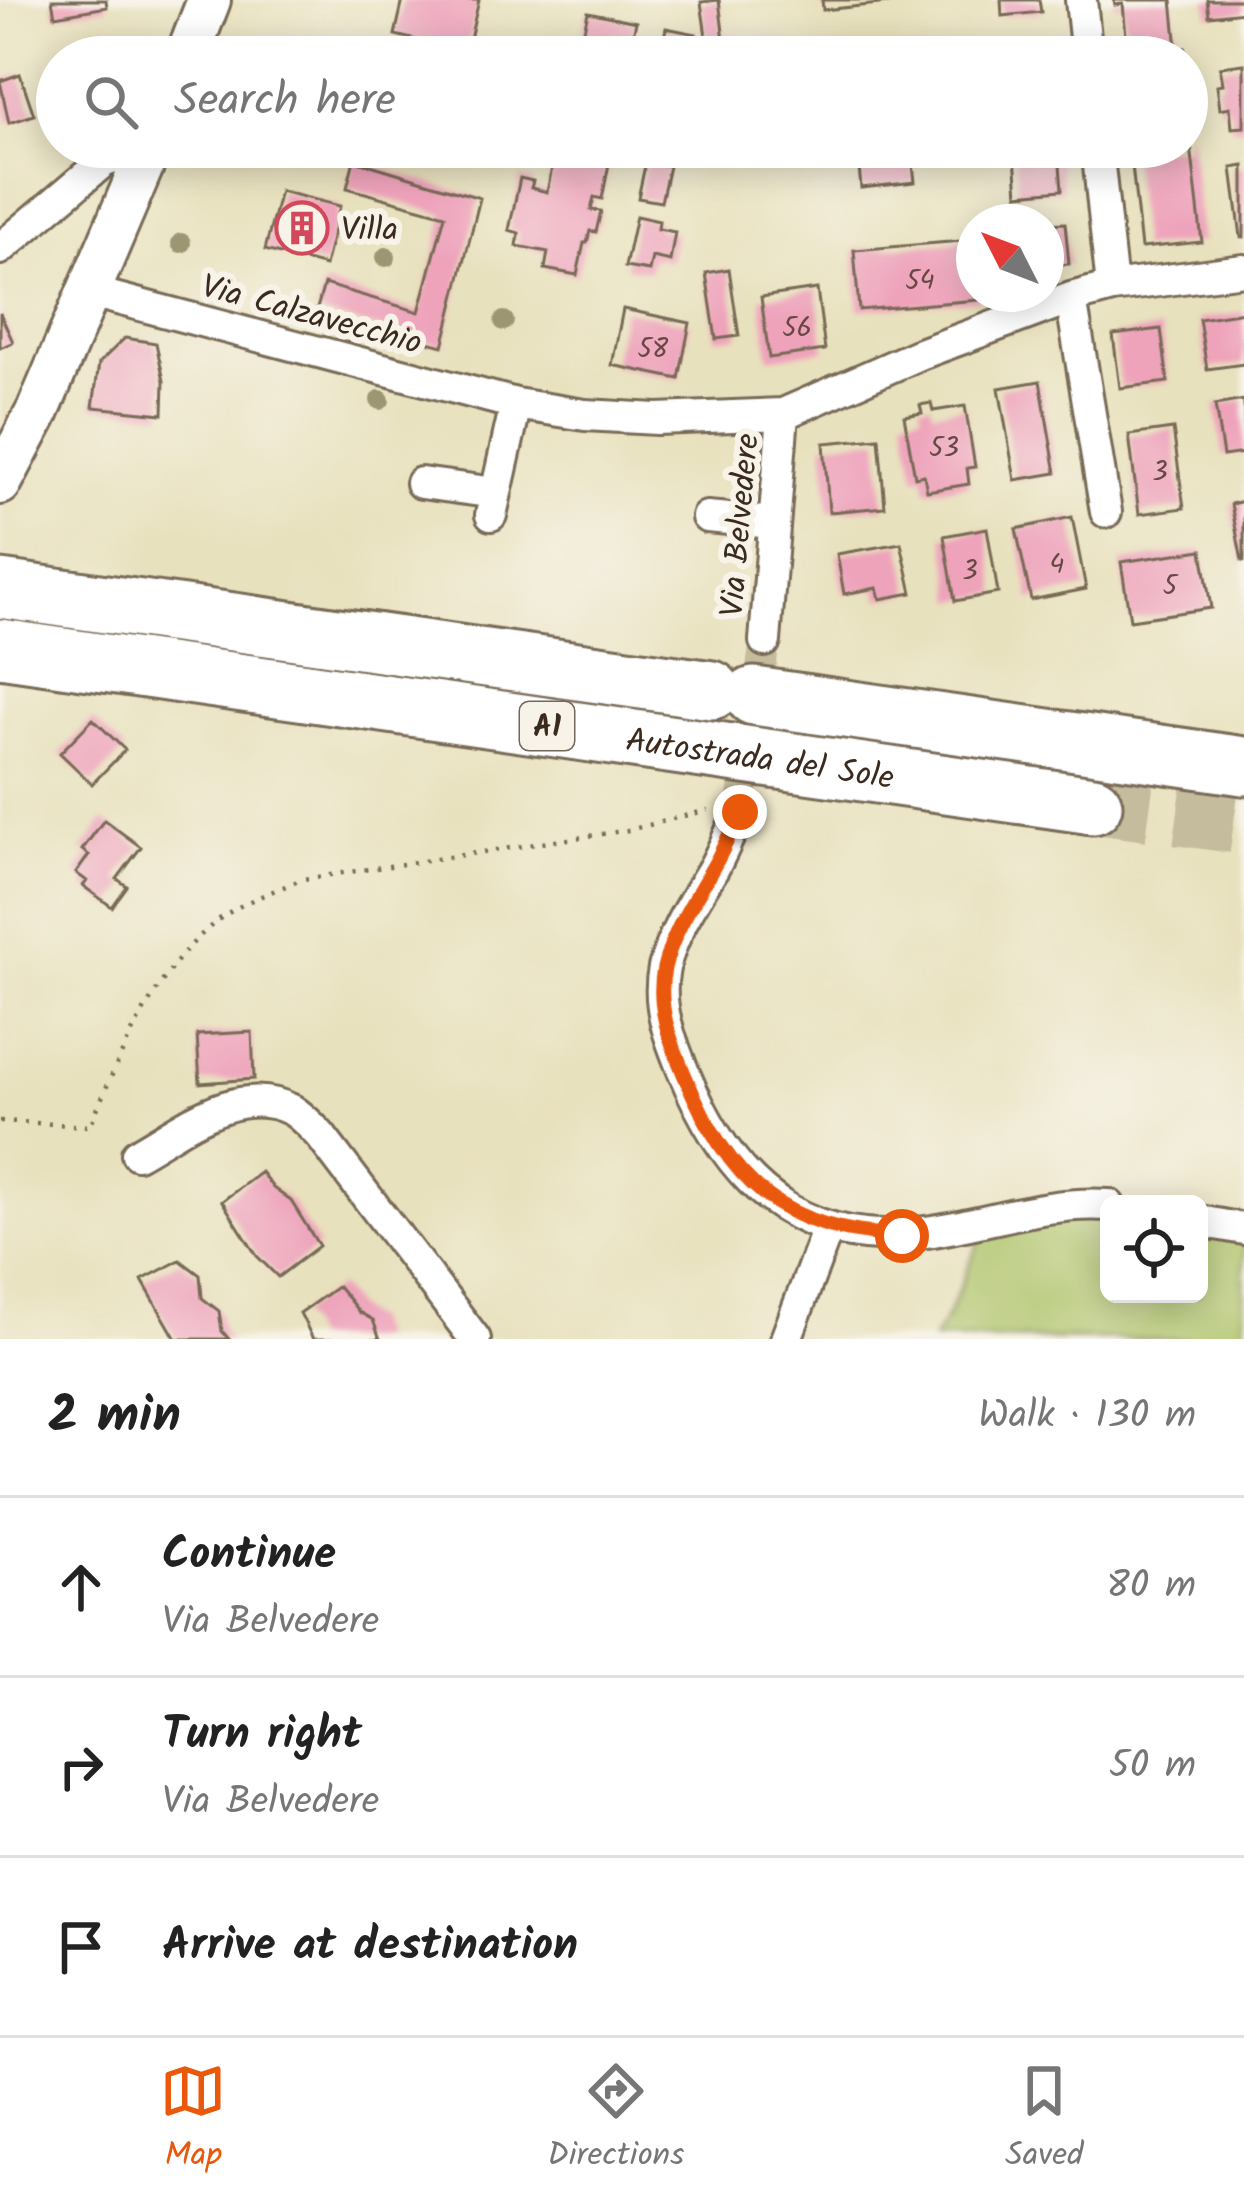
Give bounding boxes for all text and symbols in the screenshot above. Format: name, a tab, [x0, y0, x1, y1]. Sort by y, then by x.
search box	[36, 36, 1208, 168]
text: Search here	[174, 66, 396, 138]
icon: search	[78, 69, 144, 135]
building icon: Villa	[274, 200, 330, 256]
north arrow	[956, 204, 1064, 312]
place label: Villa	[341, 205, 398, 258]
house number: 54	[905, 260, 935, 303]
street label: Via Calzavecchio	[195, 262, 427, 371]
house number: 56	[782, 307, 812, 350]
house number: 58	[638, 328, 669, 371]
house number: 53	[929, 427, 959, 470]
street label: Via Belvedere	[707, 431, 776, 619]
house number: 3	[1152, 451, 1168, 494]
house number: 4	[1050, 544, 1064, 587]
house number: 3	[962, 550, 978, 593]
house number: 5	[1163, 565, 1179, 608]
road number: A1	[520, 702, 574, 750]
street label: Autostrada del Sole	[622, 715, 897, 806]
route end	[713, 785, 767, 839]
map controls	[1100, 1195, 1208, 1303]
button: locate	[1100, 1195, 1208, 1303]
route start	[875, 1209, 929, 1263]
text: 2 min	[48, 1377, 181, 1458]
text: Walk · 130 m	[978, 1386, 1196, 1448]
text: Continue	[162, 1520, 336, 1592]
icon: ahead	[48, 1554, 114, 1620]
text: 80 m	[1106, 1556, 1196, 1618]
text: Via Belvedere	[162, 1592, 379, 1654]
text: Turn right	[162, 1700, 362, 1772]
icon: right	[48, 1734, 114, 1800]
text: 50 m	[1109, 1736, 1196, 1798]
text: Via Belvedere	[162, 1772, 379, 1834]
text: Arrive at destination	[162, 1911, 578, 1983]
icon: arrive	[48, 1914, 114, 1980]
tab: Map	[160, 2058, 226, 2183]
tab: Directions	[547, 2058, 684, 2183]
tab: Saved	[1005, 2058, 1084, 2183]

